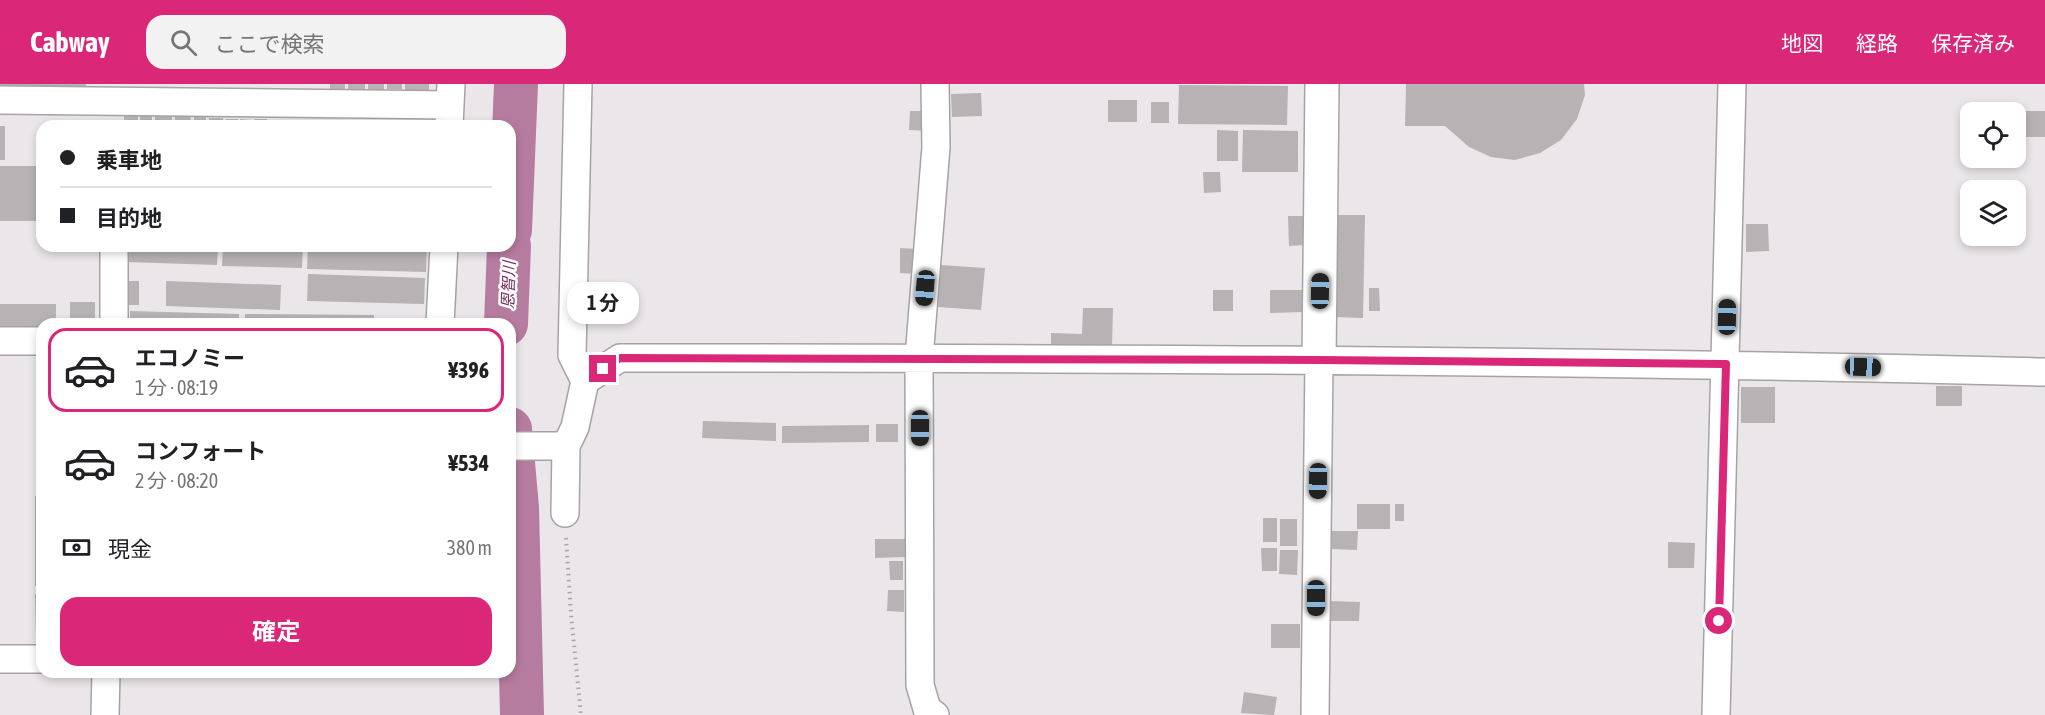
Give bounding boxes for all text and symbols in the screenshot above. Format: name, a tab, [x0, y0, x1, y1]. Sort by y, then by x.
search box	[146, 15, 566, 69]
text: Cabway	[30, 26, 110, 58]
icon: search	[167, 26, 200, 59]
text: ここで検索	[215, 31, 325, 57]
text: 地図	[1781, 31, 1823, 55]
text: 経路	[1856, 31, 1898, 55]
text: 保存済み	[1931, 31, 2015, 55]
map controls	[1960, 102, 2026, 246]
button: locate	[1960, 102, 2026, 168]
text: 乗車地	[96, 147, 162, 173]
button: layers	[1960, 180, 2026, 246]
text: 目的地	[96, 205, 162, 231]
water label: 恩智川	[498, 259, 518, 309]
car	[914, 269, 936, 307]
car	[1311, 273, 1329, 309]
callout: 1 分	[567, 282, 639, 324]
text: 1 分	[587, 291, 619, 314]
car	[1718, 299, 1736, 335]
icon: car	[63, 343, 117, 397]
text: エコノミー	[135, 345, 245, 371]
route end	[589, 355, 616, 382]
text: ¥396	[448, 357, 489, 383]
car	[1845, 357, 1881, 377]
text: 1 分 · 08:19	[135, 376, 218, 399]
car	[911, 410, 929, 446]
icon: car	[63, 436, 117, 490]
text: コンフォート	[135, 438, 266, 464]
text: ¥534	[448, 450, 489, 476]
car	[1309, 463, 1327, 499]
text: 2 分 · 08:20	[135, 469, 218, 492]
icon: cash	[60, 531, 93, 564]
text: 現金	[108, 536, 152, 562]
text: 380 m	[447, 536, 492, 559]
car	[1307, 580, 1325, 616]
button: 確定	[60, 597, 492, 666]
route start	[1705, 607, 1732, 634]

